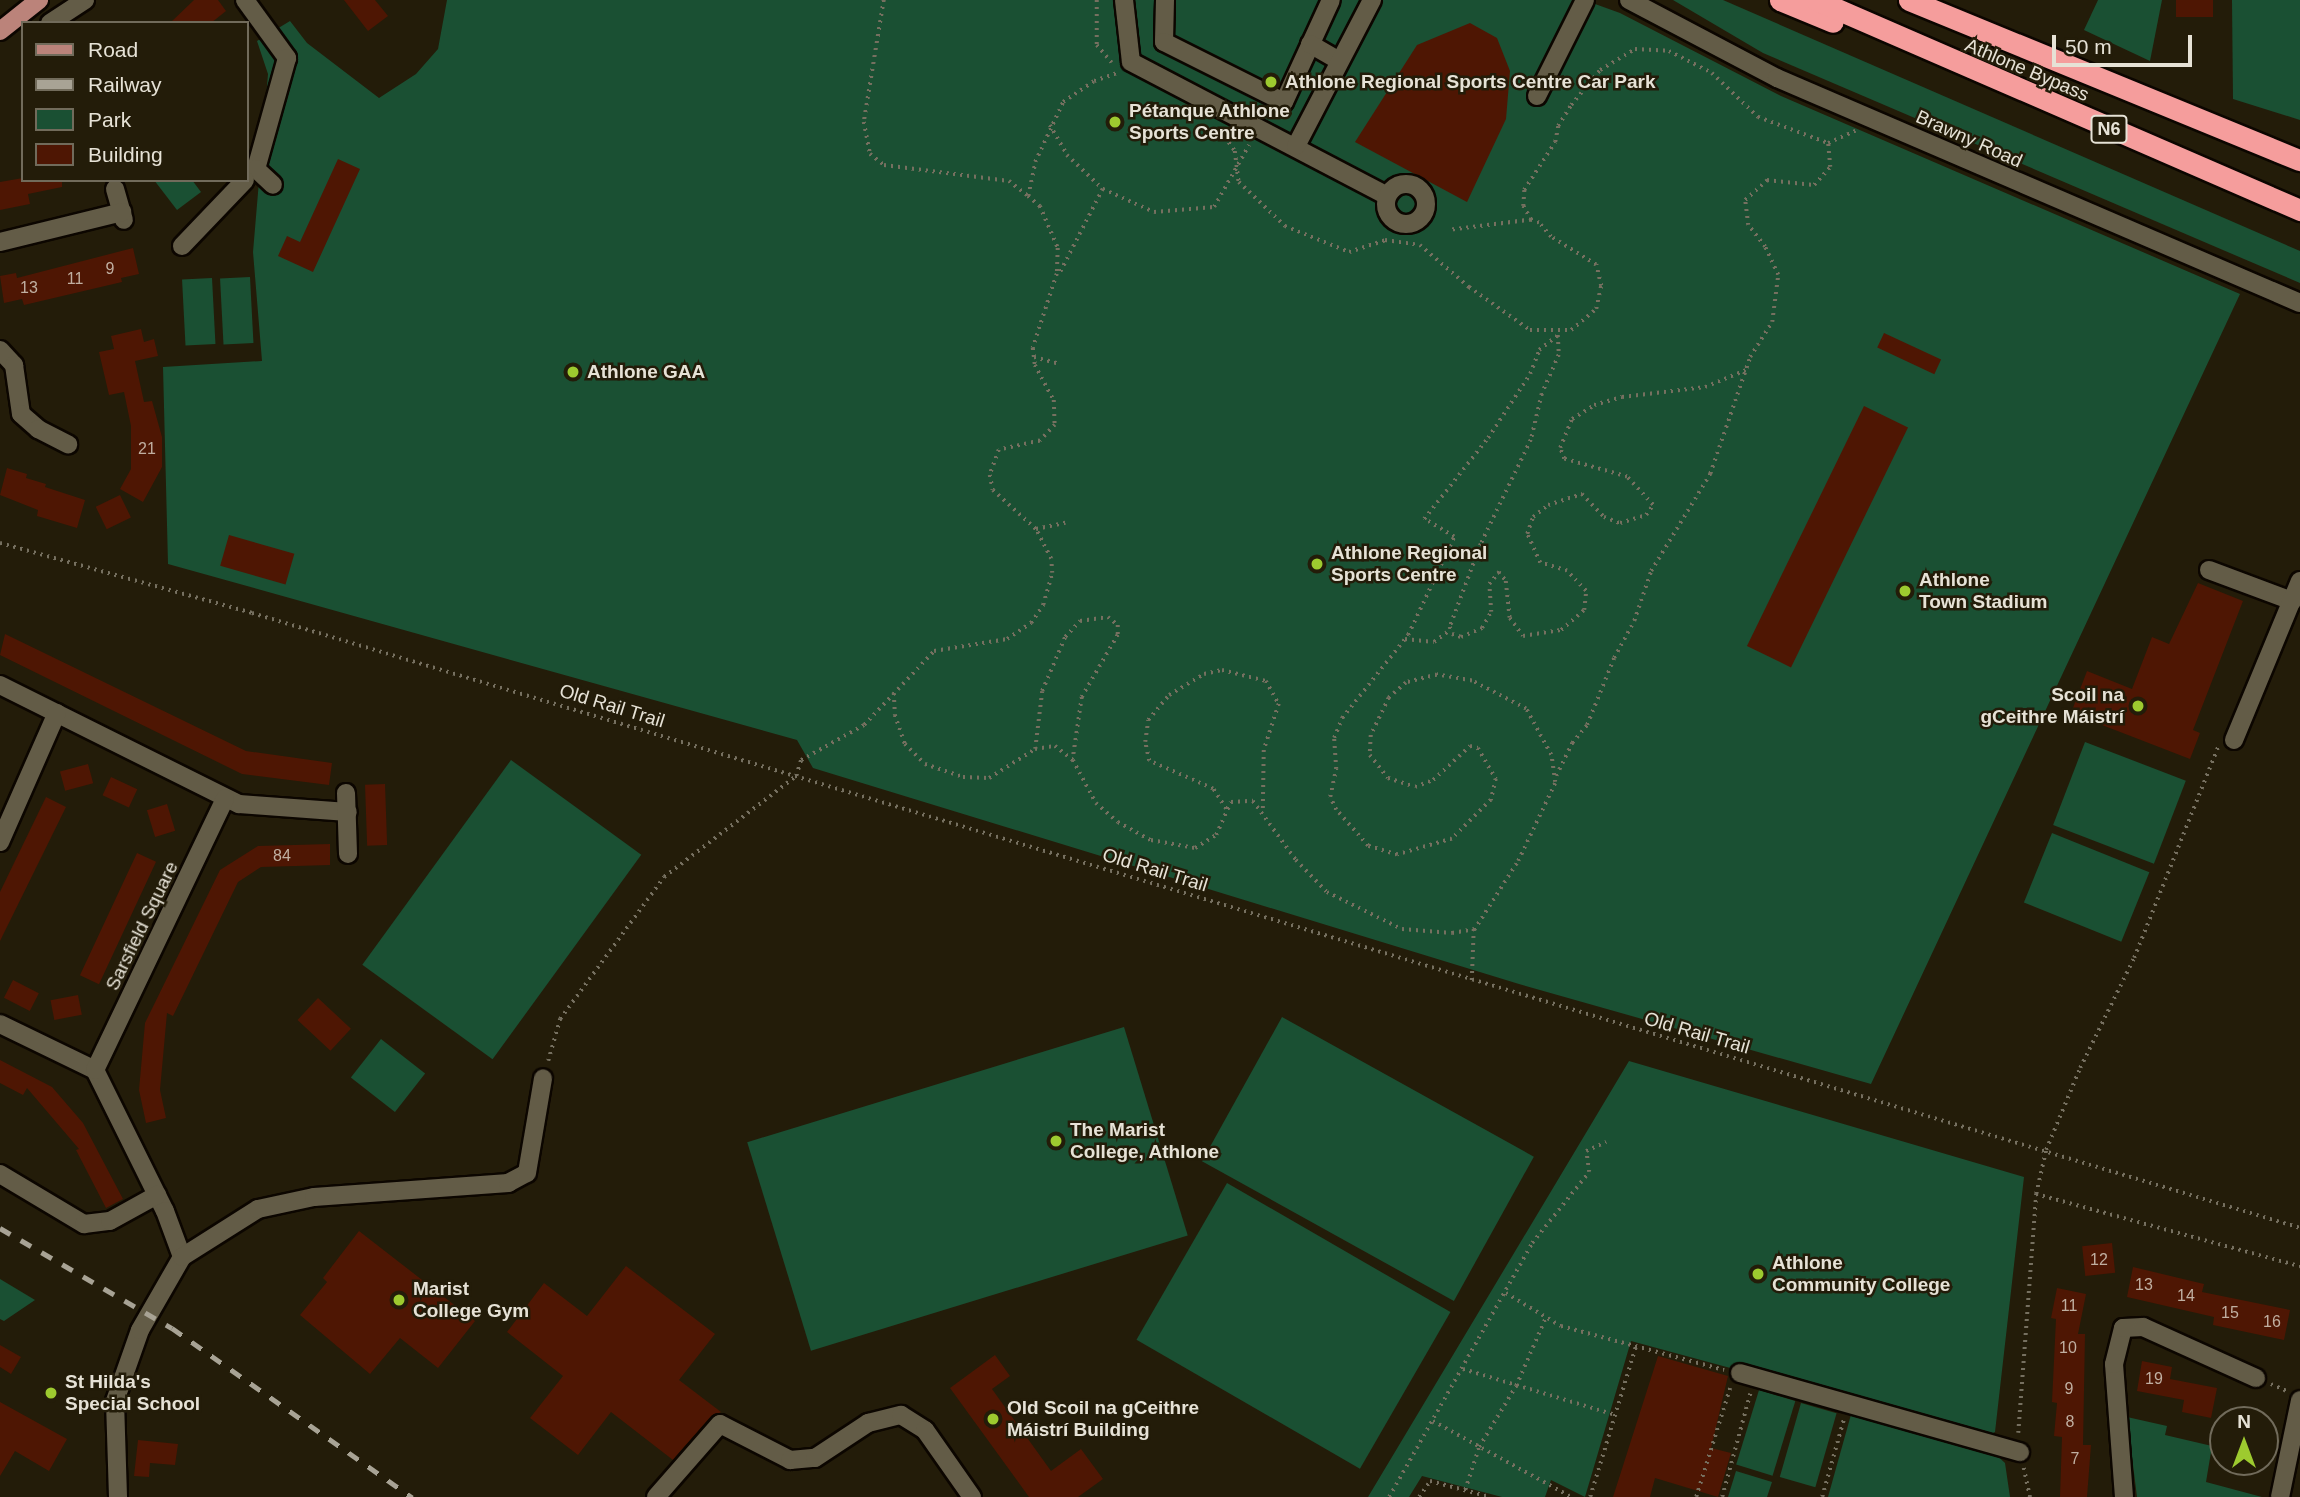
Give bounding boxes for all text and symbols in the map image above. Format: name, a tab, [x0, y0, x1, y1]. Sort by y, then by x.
legend	[21, 21, 248, 182]
scale bar	[2055, 21, 2195, 65]
street label: Athlone Bypass	[1962, 34, 2092, 106]
text: 50 m	[2065, 35, 2112, 58]
text: Road	[88, 38, 138, 61]
place label: Athlone Regional Sports Centre Car Park	[1285, 71, 1656, 93]
text: Railway	[88, 73, 162, 96]
marker: Athlone Regional Sports Centre Car Park	[1263, 74, 1279, 90]
place label: Pétanque Athlone Sports Centre	[1129, 100, 1291, 144]
street label: Brawny Road	[1912, 105, 2026, 173]
text: Park	[88, 108, 131, 131]
marker: Pétanque Athlone Sports Centre	[1107, 114, 1123, 130]
road number: N6	[2090, 114, 2128, 144]
text: Building	[88, 143, 163, 166]
house number: 9	[106, 259, 114, 279]
house number: 11	[67, 269, 83, 289]
house number: 13	[20, 278, 38, 298]
place label: Athlone GAA	[587, 361, 705, 383]
marker: Athlone GAA	[565, 364, 581, 380]
house number: 21	[138, 439, 156, 459]
place label: Athlone Regional Sports Centre	[1331, 542, 1487, 586]
marker: Athlone Regional Sports Centre	[1309, 556, 1325, 572]
place label: Athlone Town Stadium	[1919, 569, 2047, 613]
marker: Athlone Town Stadium	[1897, 583, 1913, 599]
street label: Old Rail Trail	[557, 679, 667, 733]
place label: Scoil na gCeithre Máistrí	[1980, 684, 2124, 728]
marker: Scoil na gCeithre Máistrí	[2130, 698, 2146, 714]
street label: Old Rail Trail	[1100, 843, 1210, 897]
house number: 84	[273, 846, 291, 866]
street label: Sarsfield Square	[101, 858, 183, 994]
street label: Old Rail Trail	[1641, 1007, 1753, 1059]
place label: The Marist College, Athlone	[1070, 1119, 1220, 1163]
marker: The Marist College, Athlone	[1048, 1133, 1064, 1149]
house number: 12	[2090, 1250, 2108, 1270]
place label: Athlone Community College	[1772, 1252, 1950, 1296]
marker: Athlone Community College	[1750, 1266, 1766, 1282]
house number: 13	[2135, 1275, 2153, 1295]
place label: Marist College Gym	[413, 1278, 529, 1322]
house number: 14	[2177, 1286, 2195, 1306]
marker: Marist College Gym	[391, 1292, 407, 1308]
house number: 11	[2061, 1296, 2077, 1316]
house number: 15	[2221, 1303, 2239, 1323]
house number: 16	[2263, 1312, 2281, 1332]
house number: 10	[2059, 1338, 2077, 1358]
house number: 19	[2145, 1369, 2163, 1389]
place label: St Hilda's Special School	[65, 1371, 200, 1415]
house number: 9	[2065, 1379, 2073, 1399]
marker: St Hilda's Special School	[43, 1385, 59, 1401]
place label: Old Scoil na gCeithre Máistrí Building	[1007, 1397, 1199, 1441]
north arrow	[2209, 1406, 2279, 1476]
marker: Old Scoil na gCeithre Máistrí Building	[985, 1411, 1001, 1427]
text: N	[2237, 1411, 2251, 1432]
house number: 8	[2066, 1412, 2074, 1432]
house number: 7	[2071, 1449, 2079, 1469]

